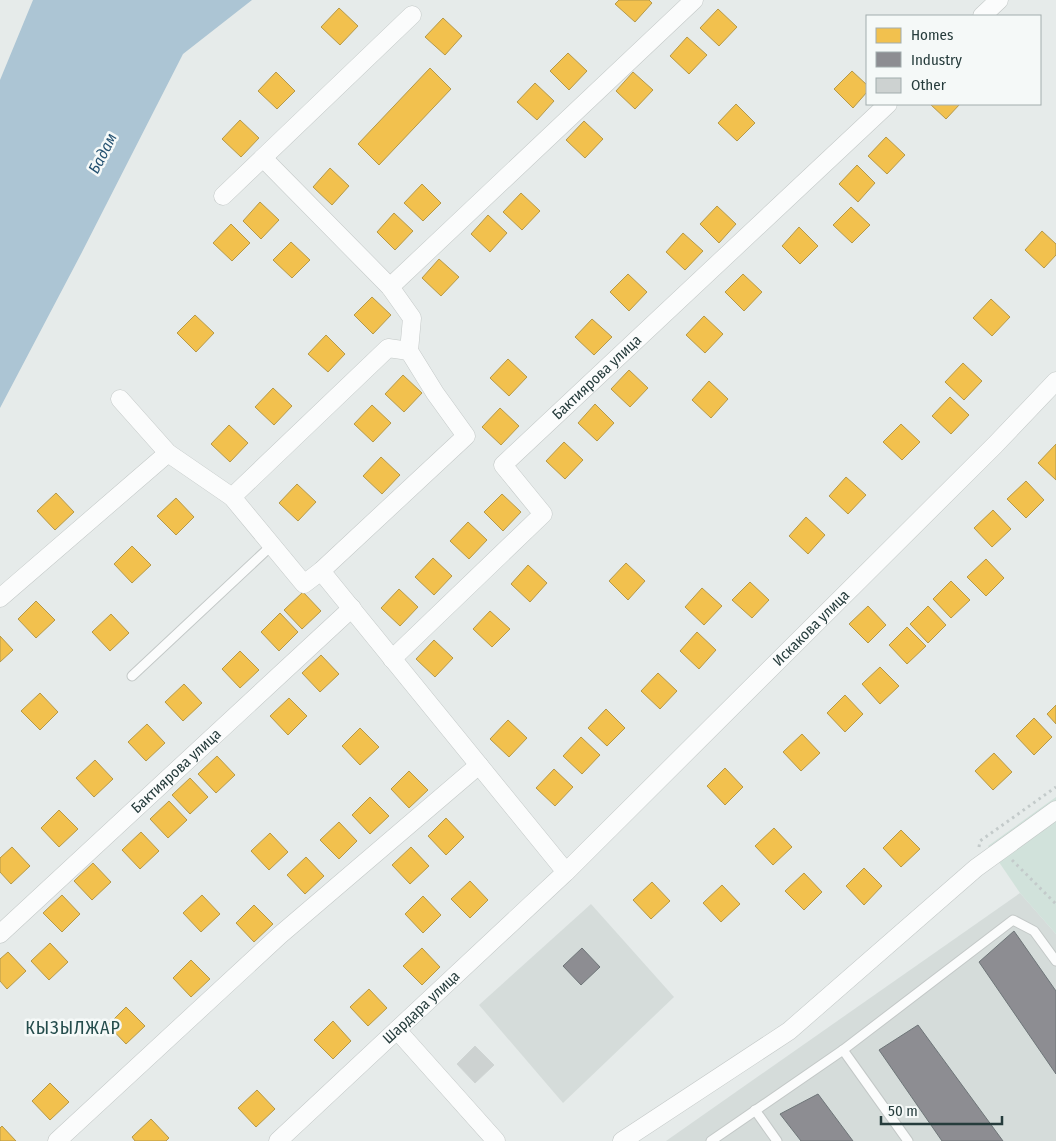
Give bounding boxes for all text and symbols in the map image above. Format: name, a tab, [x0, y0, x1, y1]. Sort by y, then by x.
legend	[866, 15, 1041, 105]
text: Homes	[911, 26, 953, 44]
text: Industry	[911, 51, 962, 69]
text: Other	[911, 76, 947, 94]
water label: Бадам	[84, 130, 121, 177]
street label: Бактиярова улица	[548, 331, 645, 423]
street label: Искакова улица	[769, 586, 853, 670]
street label: Бактиярова улица	[128, 725, 225, 817]
street label: Шардара улица	[379, 967, 464, 1048]
district label: КЫЗЫЛЖАР	[25, 1017, 121, 1039]
scale bar	[881, 1094, 1002, 1126]
text: 50 m	[888, 1102, 918, 1120]

